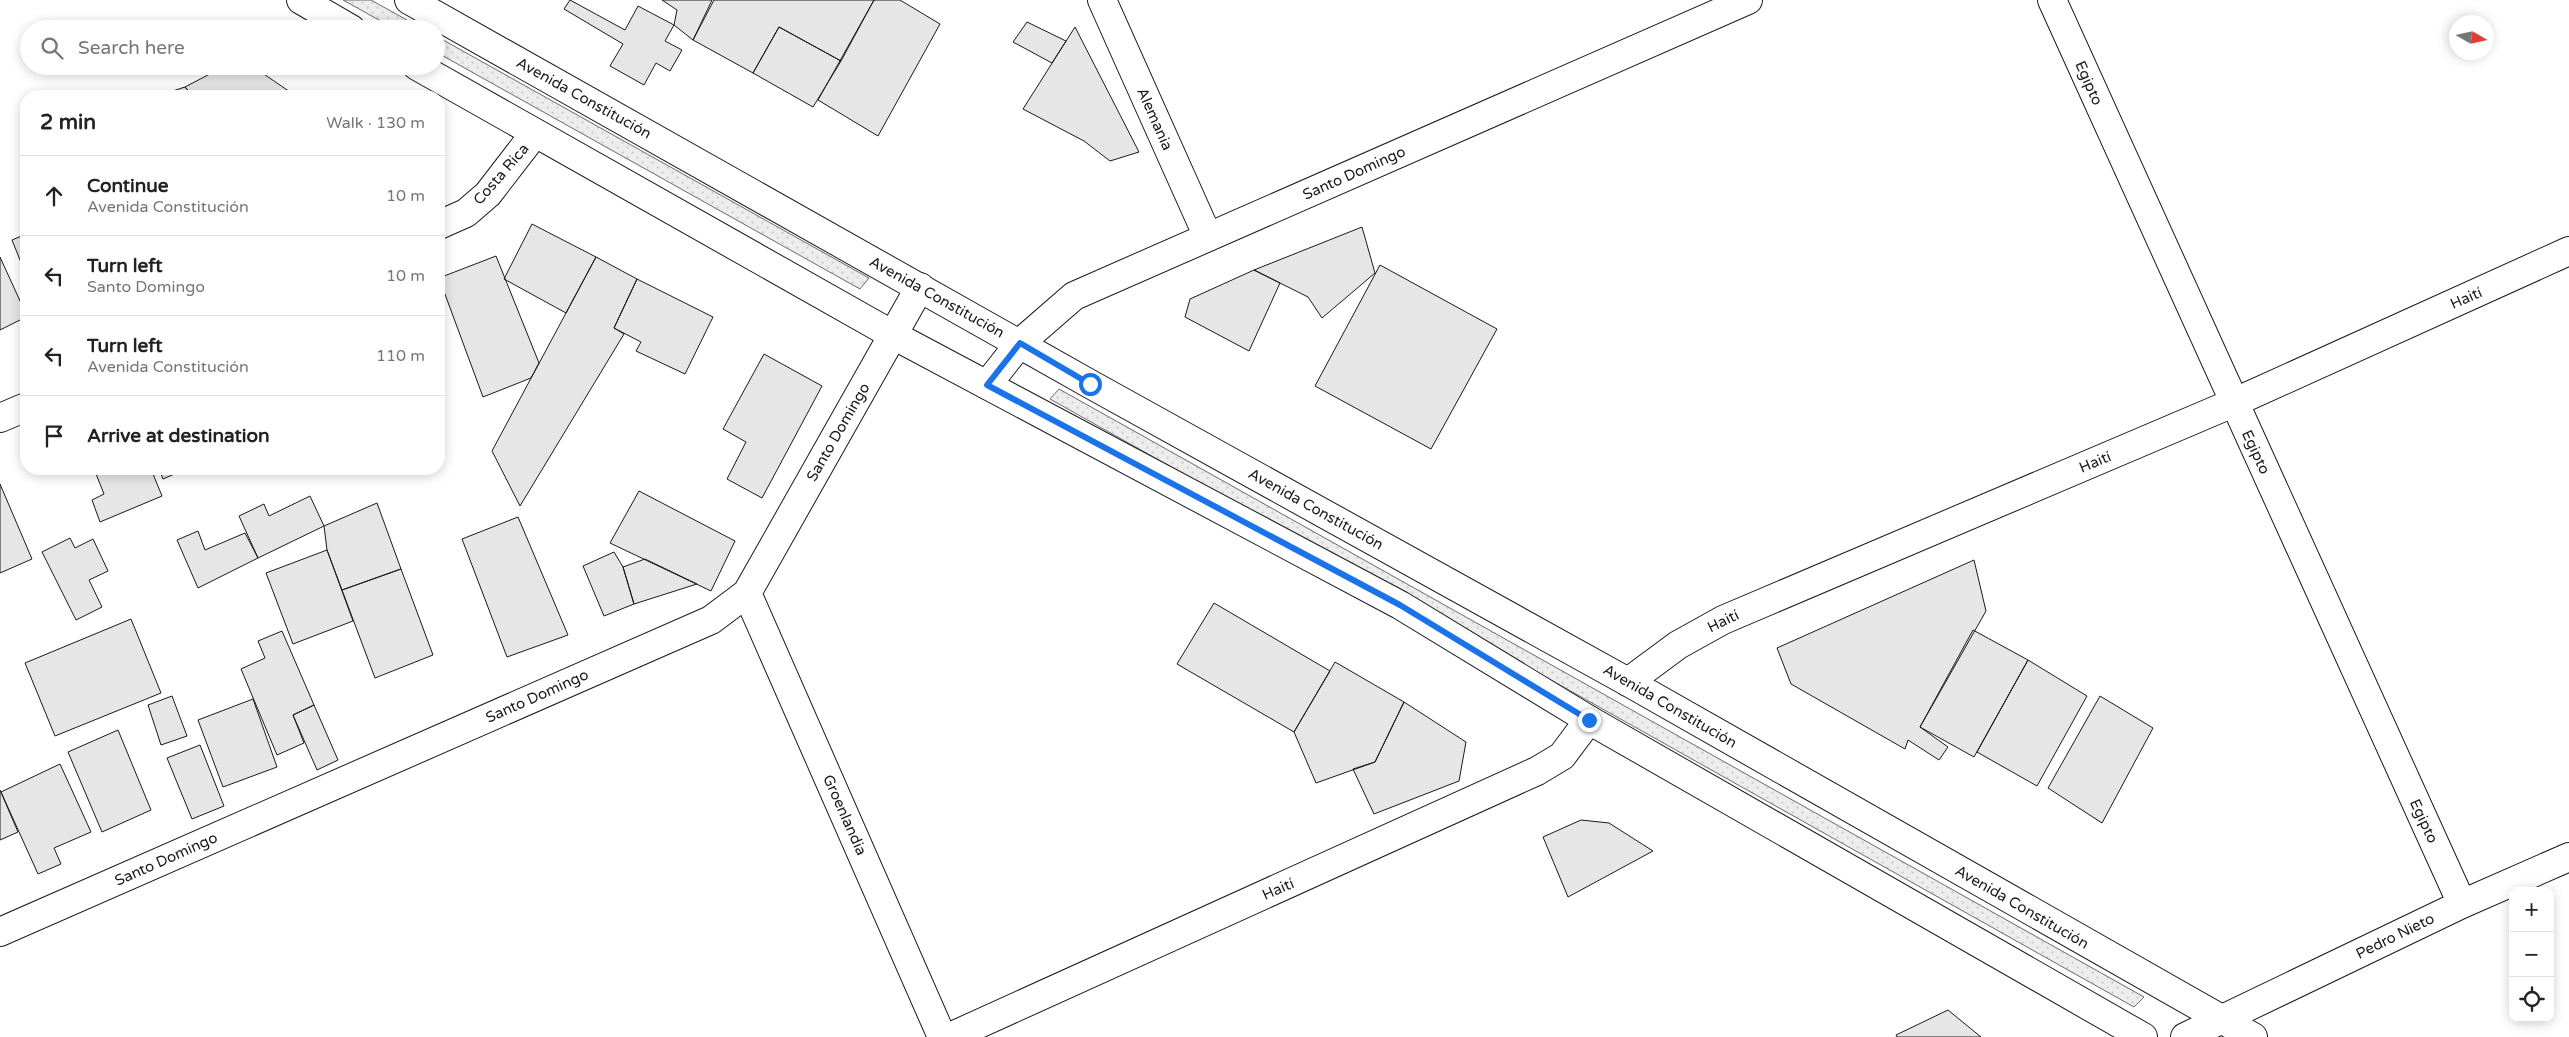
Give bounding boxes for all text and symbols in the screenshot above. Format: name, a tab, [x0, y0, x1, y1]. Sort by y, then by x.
north arrow	[2449, 15, 2494, 60]
search box	[20, 20, 445, 75]
icon: search	[38, 34, 66, 62]
text: Search here	[78, 37, 185, 59]
street label: Avenida Constitución	[513, 53, 655, 143]
street label: Egipto	[2071, 58, 2107, 108]
street label: Alemania	[1133, 85, 1177, 153]
text: 2 min	[40, 110, 96, 135]
text: Walk · 130 m	[326, 113, 425, 133]
street label: Costa Rica	[469, 140, 533, 208]
street label: Santo Domingo	[1300, 142, 1408, 204]
text: Continue	[87, 175, 169, 197]
icon: ahead	[40, 182, 68, 210]
text: 10 m	[386, 186, 425, 206]
text: Avenida Constitución	[87, 197, 249, 217]
street label: Avenida Constitución	[866, 252, 1008, 342]
text: Turn left	[87, 255, 163, 277]
icon: left	[40, 262, 68, 290]
text: 10 m	[386, 266, 425, 286]
text: Santo Domingo	[87, 277, 205, 297]
street label: Haití	[2447, 283, 2485, 313]
text: Turn left	[87, 335, 163, 357]
icon: left	[40, 342, 68, 370]
text: 110 m	[376, 346, 425, 366]
text: Avenida Constitución	[87, 357, 249, 377]
route start	[1079, 373, 1102, 396]
street label: Santo Domingo	[803, 380, 873, 484]
icon: arrive	[40, 422, 68, 450]
text: Arrive at destination	[87, 425, 270, 447]
street label: Egipto	[2238, 427, 2274, 477]
street label: Haití	[2076, 447, 2114, 477]
street label: Avenida Constitución	[1245, 464, 1387, 554]
street label: Haití	[1704, 606, 1742, 636]
street label: Avenida Constitución	[1600, 660, 1740, 752]
street label: Santo Domingo	[483, 665, 591, 727]
route end	[1578, 709, 1601, 732]
street label: Groenlandia	[819, 772, 871, 858]
street label: Egipto	[2406, 796, 2442, 846]
street label: Santo Domingo	[112, 828, 220, 890]
street label: Avenida Constitución	[1952, 861, 2092, 953]
street label: Haití	[1259, 874, 1297, 904]
map controls	[2509, 887, 2554, 1022]
button: +	[2509, 887, 2554, 932]
street label: Pedro Nieto	[2353, 909, 2437, 963]
button: −	[2509, 932, 2554, 977]
button: locate	[2509, 977, 2554, 1022]

